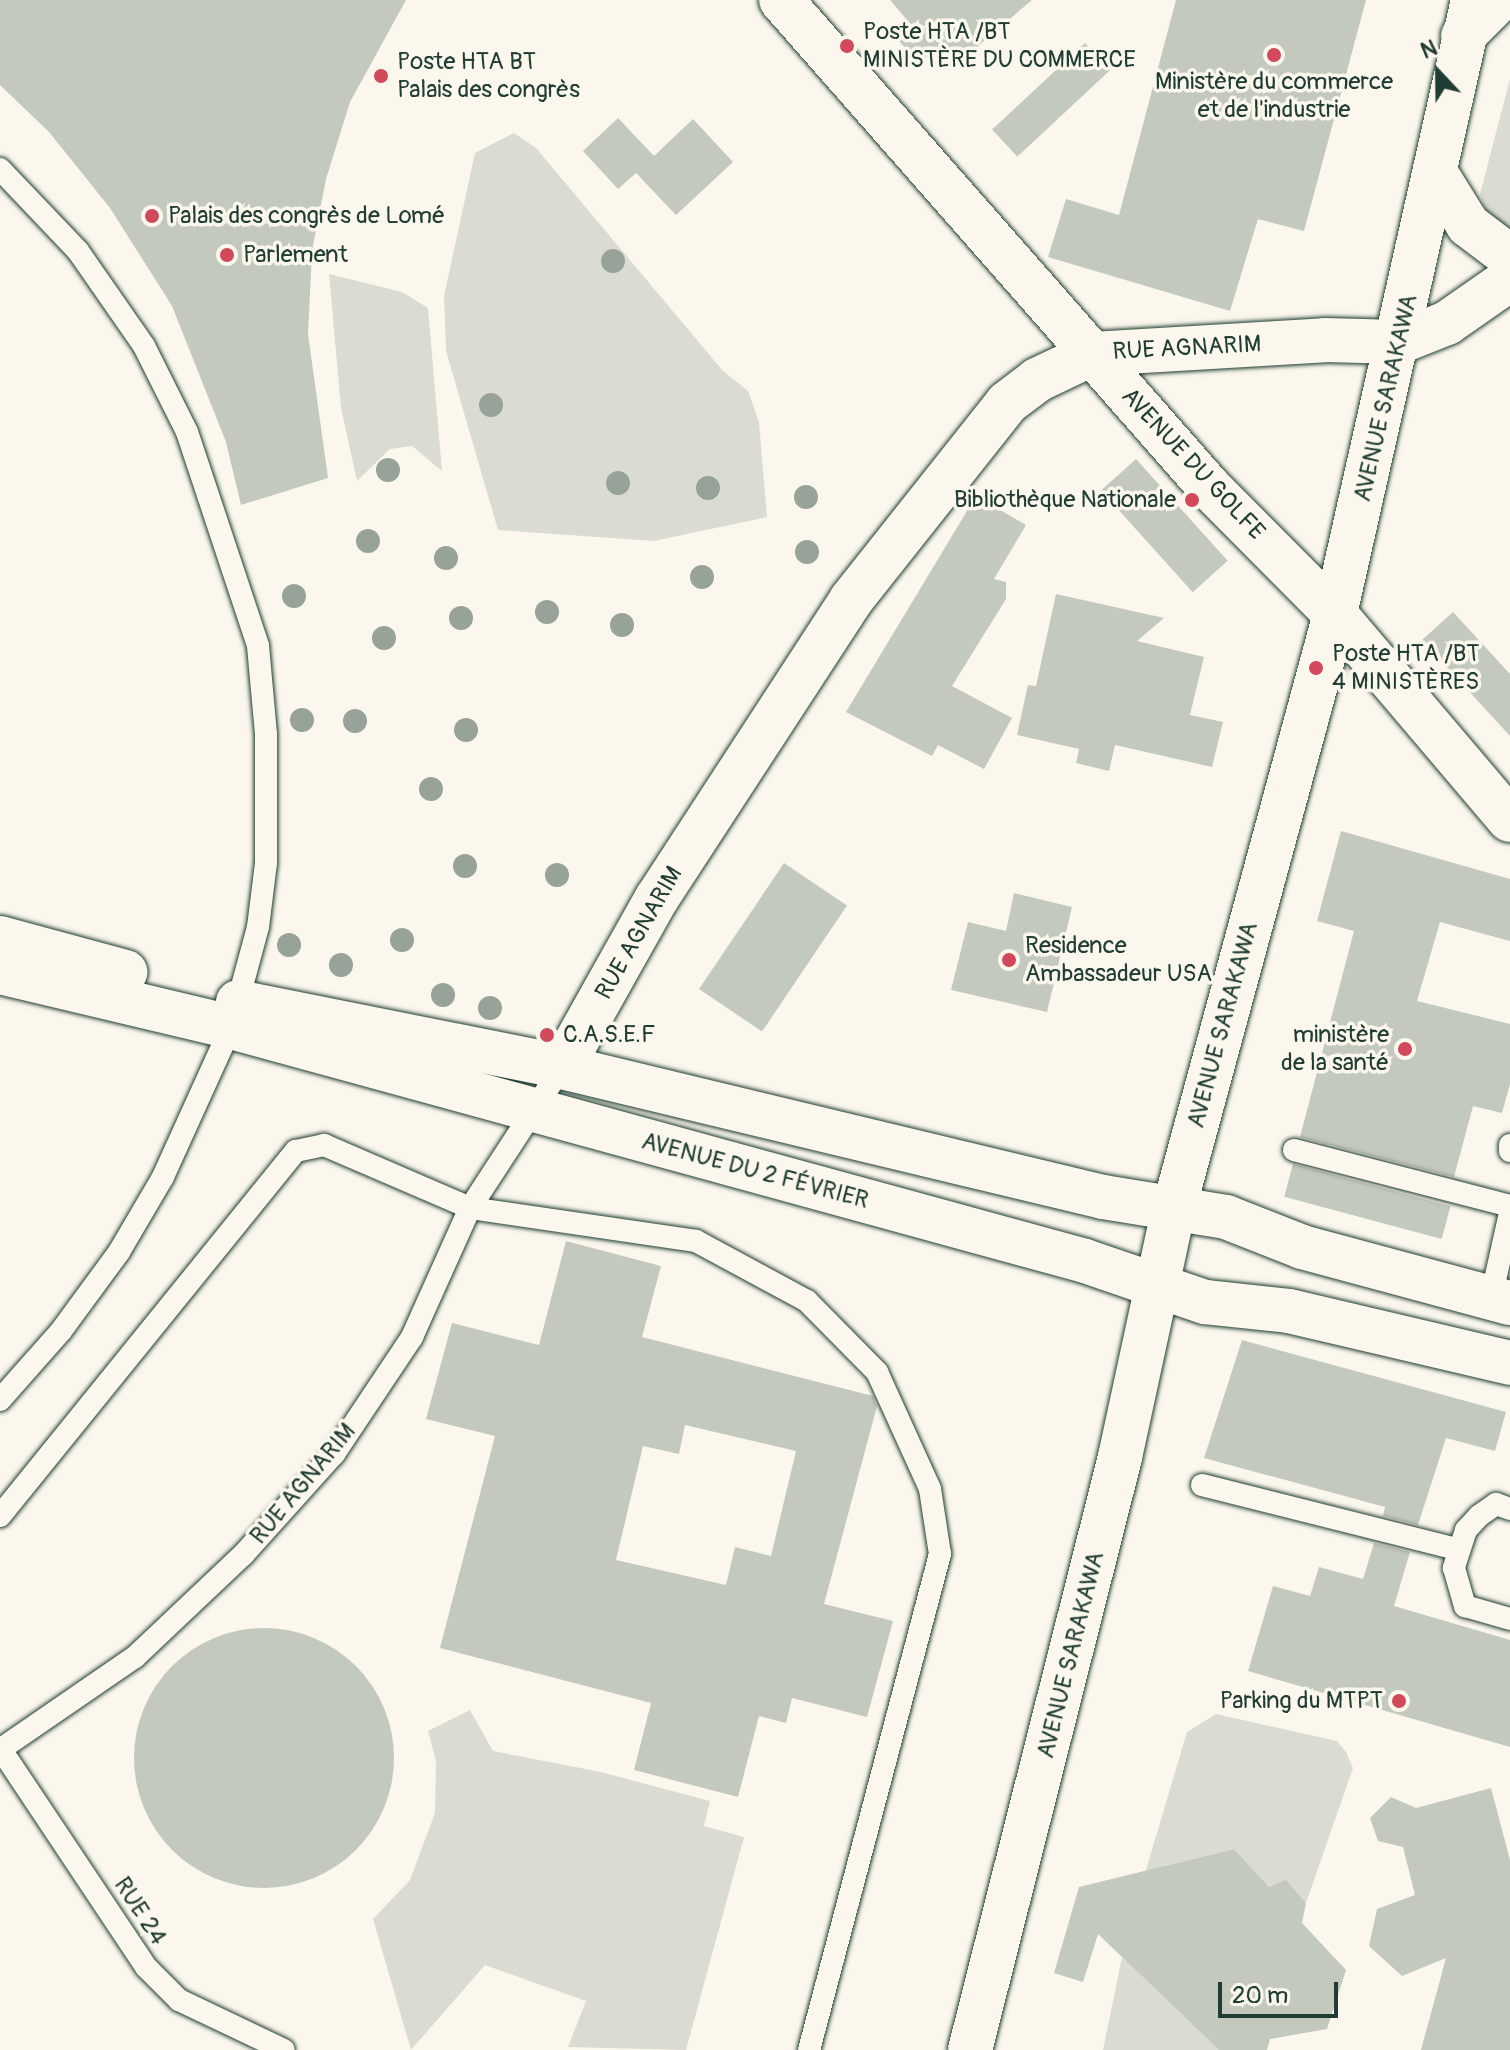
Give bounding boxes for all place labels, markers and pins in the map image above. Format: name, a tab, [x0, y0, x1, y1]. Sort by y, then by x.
place label: Poste HTA /BT MINISTÈRE DU COMMERCE	[863, 18, 1136, 74]
marker: Poste HTA /BT MINISTÈRE DU COMMERCE	[838, 37, 856, 55]
marker: Ministère du commerce et de l'industrie	[1265, 46, 1283, 64]
place label: Poste HTA BT Palais des congrès	[397, 48, 580, 104]
marker: Poste HTA BT Palais des congrès	[372, 67, 390, 85]
place label: Ministère du commerce et de l'industrie	[1155, 68, 1393, 124]
place label: Palais des congrès de Lomé	[168, 202, 445, 230]
marker: Palais des congrès de Lomé	[143, 207, 161, 225]
place label: Parlement	[243, 241, 348, 269]
marker: Parlement	[218, 246, 236, 264]
place label: Bibliothèque Nationale	[954, 486, 1176, 514]
marker: Bibliothèque Nationale	[1183, 491, 1201, 509]
place label: Poste HTA /BT 4 MINISTÈRES	[1332, 640, 1480, 696]
marker: Poste HTA /BT 4 MINISTÈRES	[1307, 659, 1325, 677]
place label: Residence Ambassadeur USA	[1025, 932, 1212, 988]
marker: Residence Ambassadeur USA	[1000, 951, 1018, 969]
place label: C.A.S.E.F	[563, 1021, 655, 1049]
place label: ministère de la santé	[1281, 1021, 1389, 1077]
marker: C.A.S.E.F	[538, 1026, 556, 1044]
marker: ministère de la santé	[1396, 1040, 1414, 1058]
place label: Parking du MTPT	[1220, 1687, 1383, 1715]
marker: Parking du MTPT	[1390, 1692, 1408, 1710]

